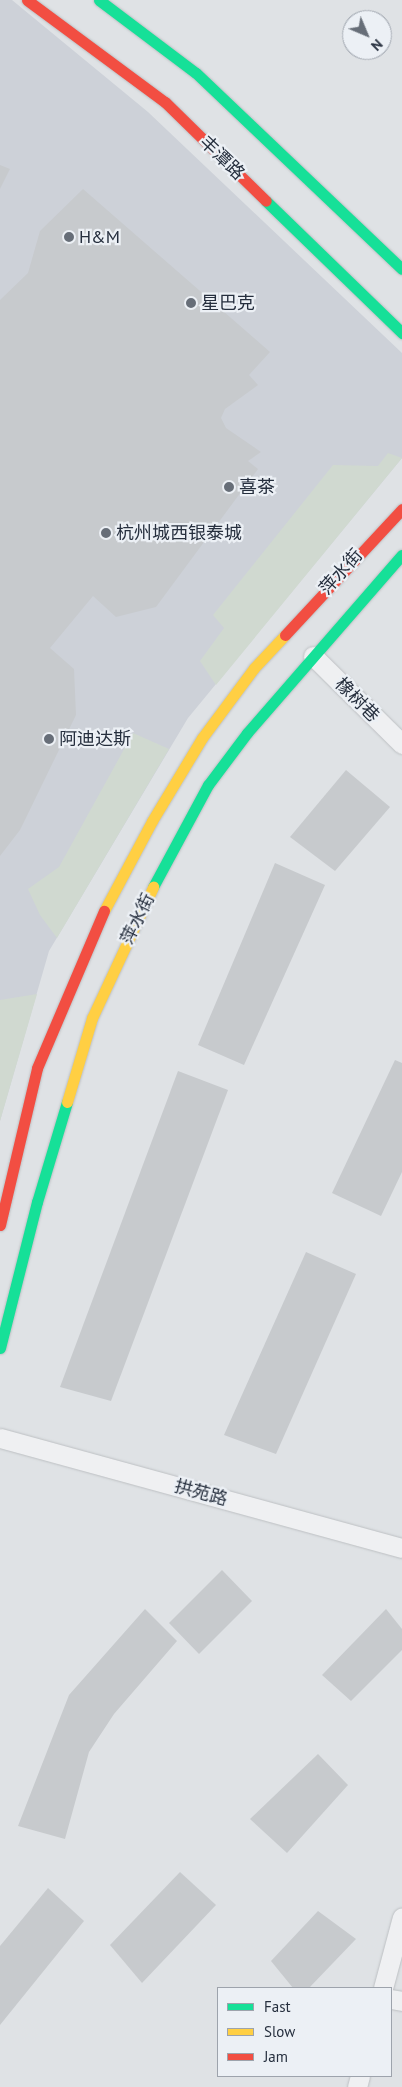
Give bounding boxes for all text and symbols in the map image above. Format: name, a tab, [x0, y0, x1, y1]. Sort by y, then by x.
north arrow	[342, 10, 392, 60]
text: N	[367, 35, 387, 55]
street label: 丰潭路	[195, 131, 249, 185]
place label: H&M	[79, 226, 120, 248]
marker: H&M	[63, 231, 75, 243]
place label: 星巴克	[201, 292, 255, 314]
marker: 星巴克	[185, 297, 197, 309]
place label: 喜茶	[239, 476, 275, 498]
marker: 喜茶	[223, 481, 235, 493]
place label: 杭州城西银泰城	[116, 522, 242, 544]
marker: 杭州城西银泰城	[100, 527, 112, 539]
street label: 萍水街	[315, 545, 367, 599]
street label: 橡树巷	[330, 673, 384, 727]
place label: 阿迪达斯	[59, 728, 131, 750]
marker: 阿迪达斯	[43, 733, 55, 745]
street label: 萍水街	[116, 890, 160, 948]
street label: 拱苑路	[172, 1476, 230, 1510]
legend	[217, 1987, 392, 2077]
text: Fast	[264, 1997, 291, 2016]
text: Slow	[264, 2022, 295, 2041]
text: Jam	[264, 2047, 288, 2066]

